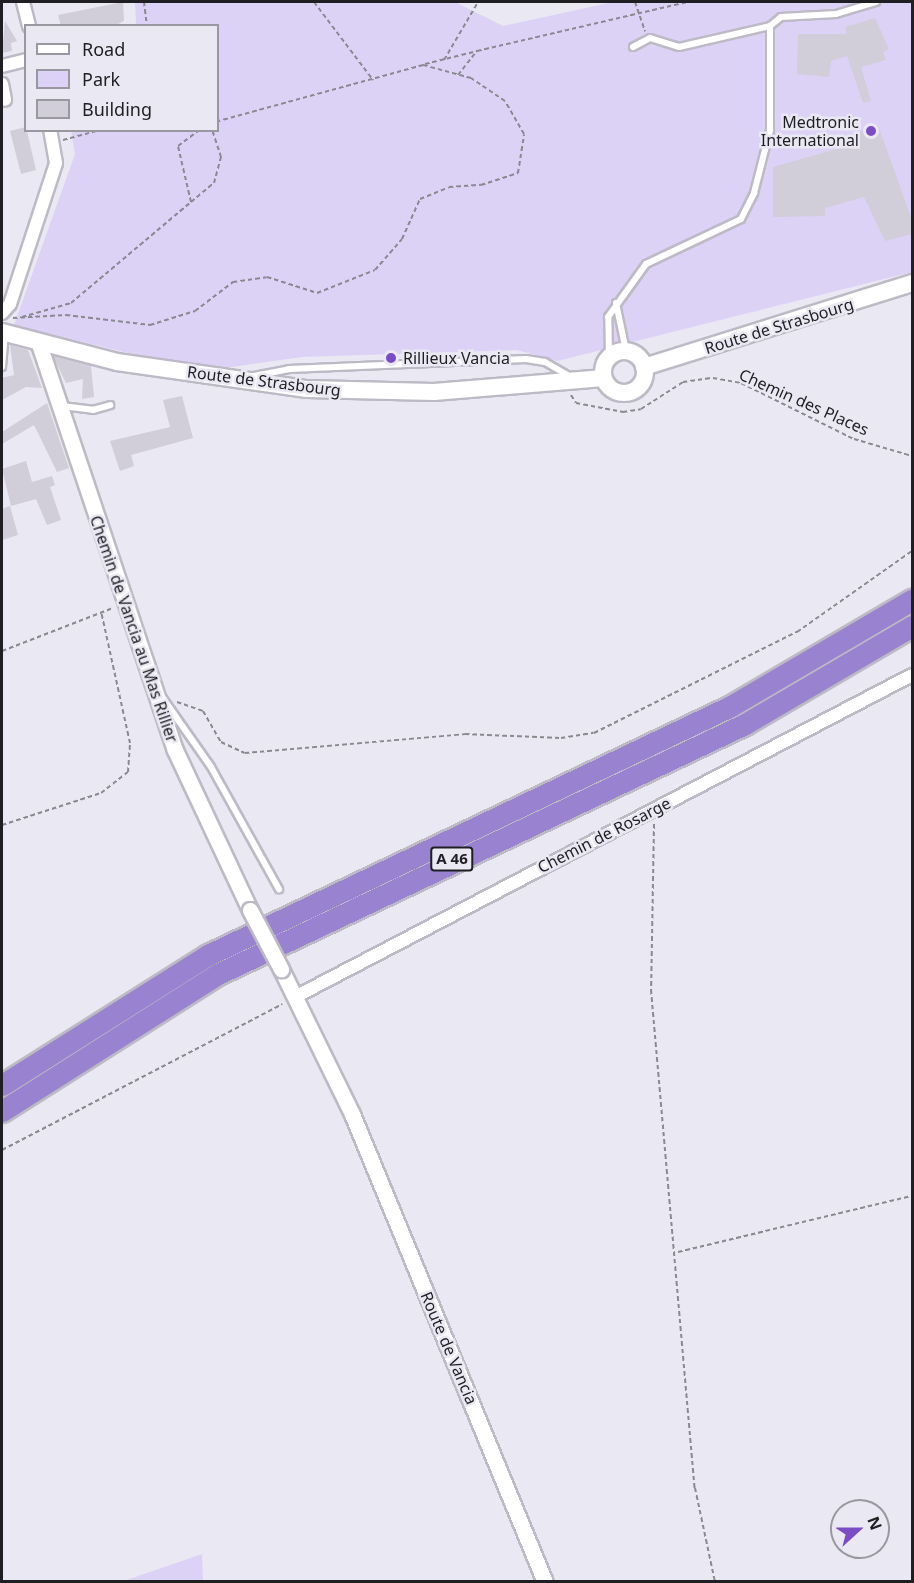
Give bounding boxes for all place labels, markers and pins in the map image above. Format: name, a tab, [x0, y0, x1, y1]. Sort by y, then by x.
place label: Medtronic International	[761, 112, 859, 150]
marker: Medtronic International	[864, 124, 878, 138]
place label: Rillieux Vancia	[403, 348, 510, 368]
marker: Rillieux Vancia	[384, 351, 398, 365]

